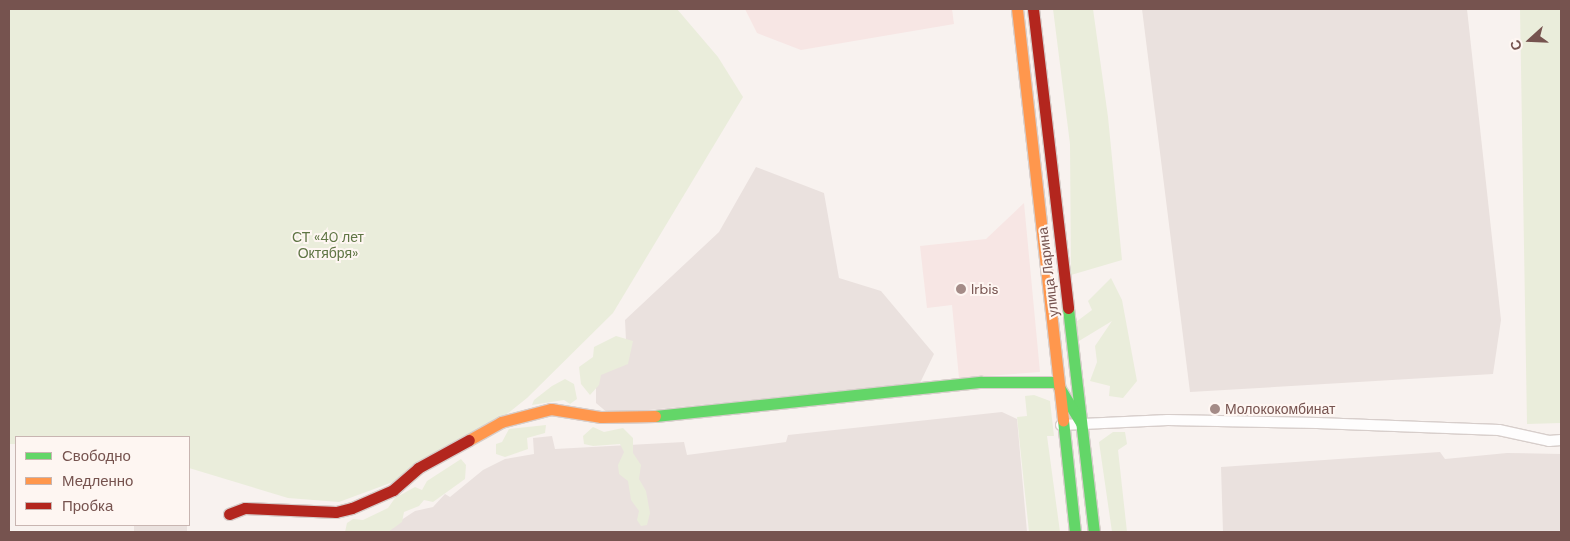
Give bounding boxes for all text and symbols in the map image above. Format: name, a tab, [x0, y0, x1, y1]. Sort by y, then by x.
north arrow	[1505, 15, 1555, 65]
text: С	[1506, 37, 1526, 53]
street label: улица Ларина	[1034, 226, 1062, 318]
park label: СТ «40 лет Октября»	[292, 229, 364, 262]
place label: Irbis	[971, 281, 999, 297]
marker: Irbis	[955, 283, 967, 295]
place label: Молококомбинат	[1225, 401, 1335, 417]
marker: Молококомбинат	[1209, 403, 1221, 415]
legend	[15, 436, 190, 526]
text: Свободно	[62, 446, 131, 466]
text: Медленно	[62, 471, 133, 491]
text: Пробка	[62, 496, 113, 516]

